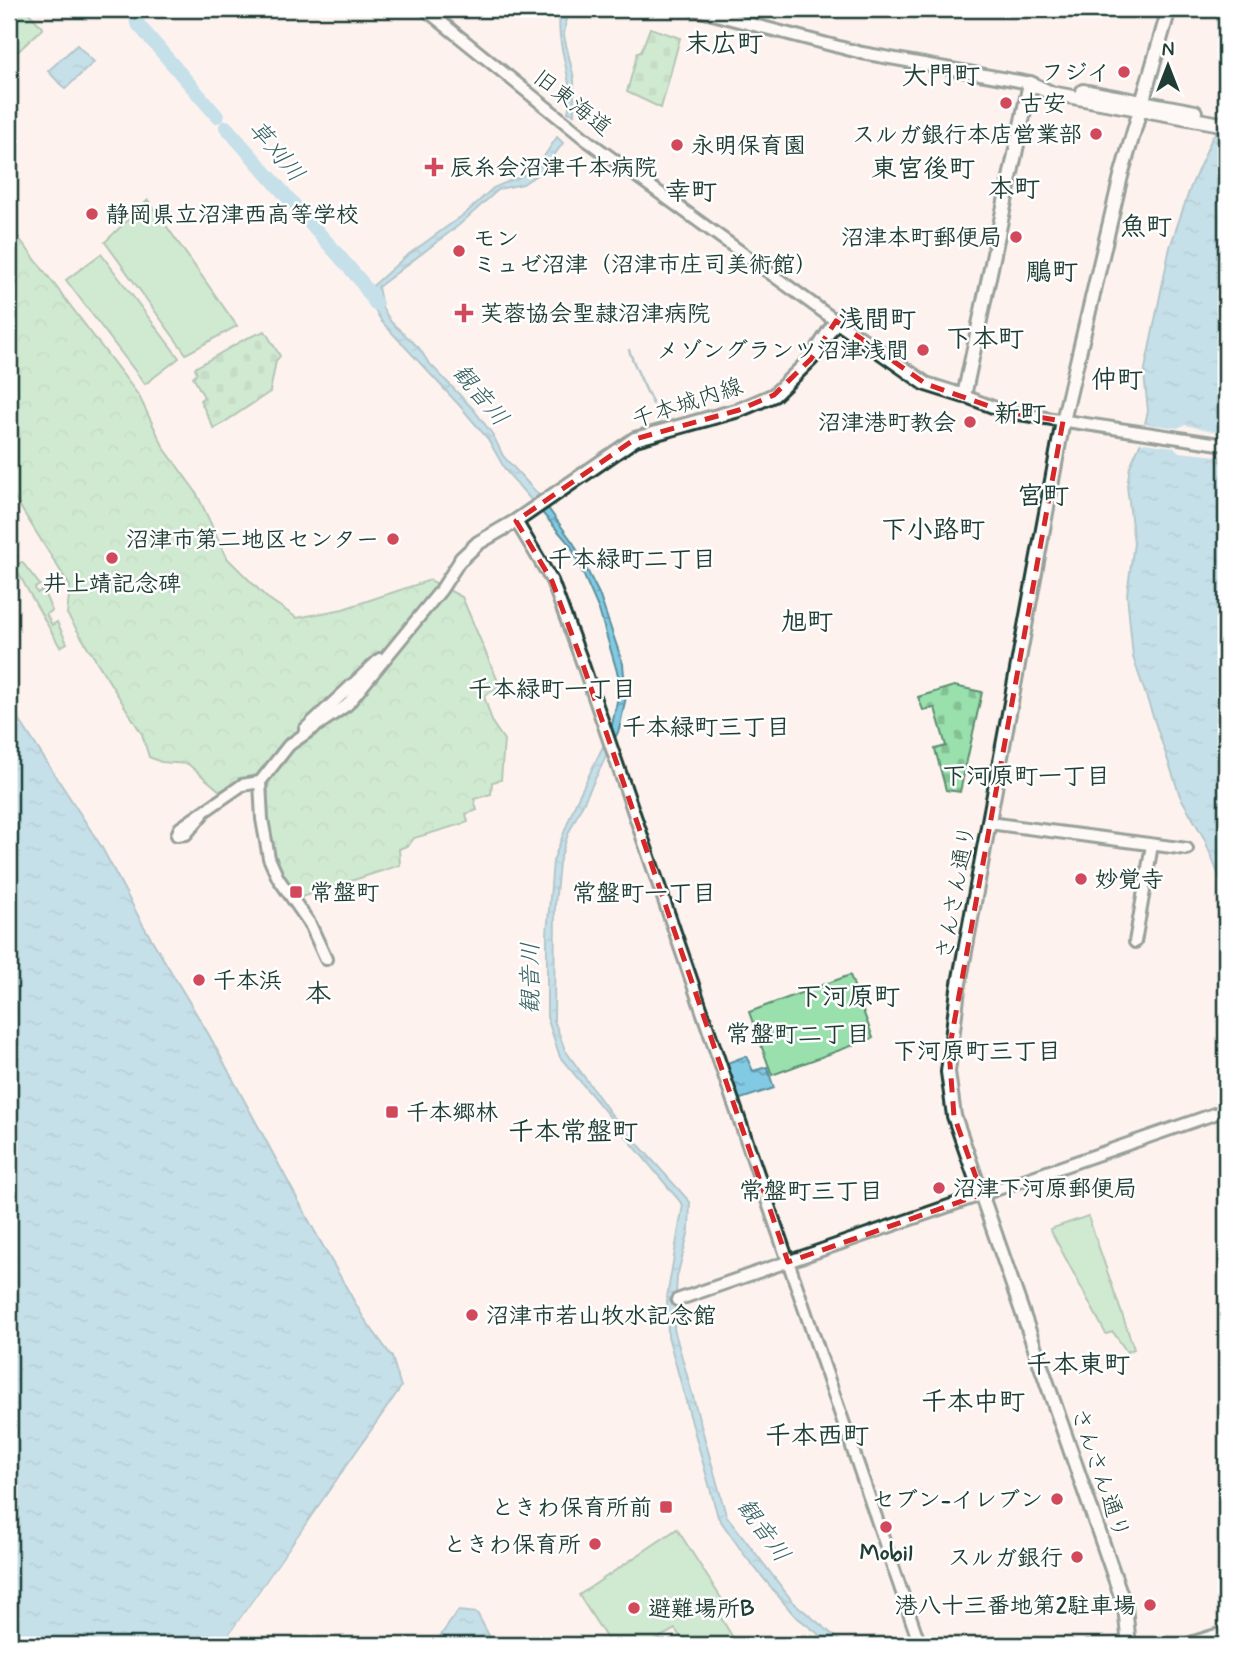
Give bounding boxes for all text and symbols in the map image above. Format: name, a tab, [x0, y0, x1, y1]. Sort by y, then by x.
district label: 末広町	[685, 28, 763, 62]
north arrow	[1134, 32, 1204, 102]
text: N	[1162, 38, 1174, 63]
place label: フジイ	[1041, 59, 1110, 89]
district label: 大門町	[902, 60, 980, 94]
street label: 旧東海道	[526, 63, 617, 144]
marker: フジイ	[1116, 64, 1132, 80]
place label: 古安	[1020, 90, 1066, 120]
marker: 古安	[998, 95, 1014, 111]
water label: 草刈川	[241, 114, 311, 190]
place label: スルガ銀行本店営業部	[852, 121, 1082, 151]
marker: スルガ銀行本店営業部	[1088, 126, 1104, 142]
place label: 永明保育園	[691, 132, 806, 162]
marker: 永明保育園	[669, 137, 685, 153]
district label: 東宮後町	[871, 153, 975, 187]
place label: 辰糸会沼津千本病院	[450, 154, 657, 184]
marker: 辰糸会沼津千本病院	[424, 157, 444, 177]
district label: 本町	[988, 173, 1040, 207]
district label: 幸町	[665, 176, 717, 210]
place label: 静岡県立沼津西高等学校	[106, 201, 359, 231]
marker: 静岡県立沼津西高等学校	[84, 206, 100, 222]
district label: 魚町	[1120, 211, 1172, 245]
place label: 沼津本町郵便局	[841, 224, 1002, 254]
place label: モン ミュゼ沼津（沼津市庄司美術館）	[473, 225, 818, 281]
marker: 沼津本町郵便局	[1008, 229, 1024, 245]
marker: モン ミュゼ沼津（沼津市庄司美術館）	[451, 243, 467, 259]
district label: 鵰町	[1026, 256, 1078, 290]
place label: 芙蓉協会聖隷沼津病院	[480, 300, 710, 330]
marker: 芙蓉協会聖隷沼津病院	[454, 303, 474, 323]
district label: 浅間町	[838, 304, 916, 338]
district label: 下本町	[946, 323, 1024, 357]
place label: メゾングランツ沼津浅間	[656, 337, 909, 367]
marker: メゾングランツ沼津浅間	[915, 342, 931, 358]
water label: 観音川	[445, 358, 515, 434]
district label: 仲町	[1091, 364, 1143, 398]
street label: 千本城内線	[628, 372, 747, 436]
district label: 新町	[994, 398, 1046, 432]
place label: 沼津港町教会	[818, 409, 956, 439]
marker: 沼津港町教会	[962, 414, 978, 430]
district label: 宮町	[1017, 480, 1069, 514]
district label: 下小路町	[881, 514, 985, 548]
place label: 沼津市第二地区センター	[126, 526, 379, 556]
marker: 沼津市第二地区センター	[385, 531, 401, 547]
district label: 千本緑町二丁目	[548, 545, 716, 576]
marker: 井上靖記念碑	[104, 550, 120, 566]
place label: 井上靖記念碑	[43, 570, 181, 600]
district label: 旭町	[781, 606, 833, 640]
district label: 千本緑町一丁目	[468, 675, 636, 706]
district label: 千本緑町三丁目	[622, 713, 790, 744]
district label: 下河原町一丁目	[942, 762, 1110, 793]
street label: さんさん通り	[930, 822, 984, 962]
place label: 妙覚寺	[1095, 866, 1164, 896]
marker: 妙覚寺	[1073, 871, 1089, 887]
place label: 常盤町	[310, 879, 379, 909]
district label: 常盤町一丁目	[572, 879, 716, 910]
marker: 常盤町	[288, 884, 304, 900]
water label: 観音川	[516, 942, 547, 1014]
place label: 千本浜	[213, 967, 282, 997]
marker: 千本浜	[191, 972, 207, 988]
district label: 本	[305, 978, 331, 1012]
district label: 下河原町	[796, 981, 900, 1015]
district label: 常盤町二丁目	[726, 1020, 870, 1051]
district label: 下河原町三丁目	[893, 1037, 1061, 1068]
place label: 千本郷林	[406, 1099, 498, 1129]
marker: 千本郷林	[384, 1104, 400, 1120]
district label: 千本常盤町	[508, 1116, 638, 1150]
place label: 沼津下河原郵便局	[953, 1175, 1137, 1205]
district label: 常盤町三丁目	[739, 1177, 883, 1208]
marker: 沼津下河原郵便局	[931, 1180, 947, 1196]
place label: 沼津市若山牧水記念館	[486, 1302, 716, 1332]
marker: 沼津市若山牧水記念館	[464, 1307, 480, 1323]
district label: 千本東町	[1026, 1349, 1130, 1383]
district label: 千本中町	[921, 1386, 1025, 1420]
street label: さんさん通り	[1063, 1404, 1136, 1543]
district label: 千本西町	[765, 1420, 869, 1454]
place label: セブン-イレブン	[872, 1486, 1043, 1516]
marker: セブン-イレブン	[1049, 1491, 1065, 1507]
water label: 観音川	[729, 1493, 796, 1569]
place label: ときわ保育所前	[491, 1494, 652, 1524]
marker: ときわ保育所前	[658, 1499, 674, 1515]
marker: Mobil	[878, 1519, 894, 1535]
place label: ときわ保育所	[443, 1531, 581, 1561]
marker: ときわ保育所	[587, 1536, 603, 1552]
place label: Mobil	[859, 1539, 913, 1569]
place label: スルガ銀行	[948, 1544, 1063, 1574]
marker: スルガ銀行	[1069, 1549, 1085, 1565]
place label: 港八十三番地第2駐車場	[895, 1592, 1136, 1622]
place label: 避難場所B	[648, 1595, 755, 1625]
marker: 港八十三番地第2駐車場	[1142, 1597, 1158, 1613]
marker: 避難場所B	[626, 1600, 642, 1616]

